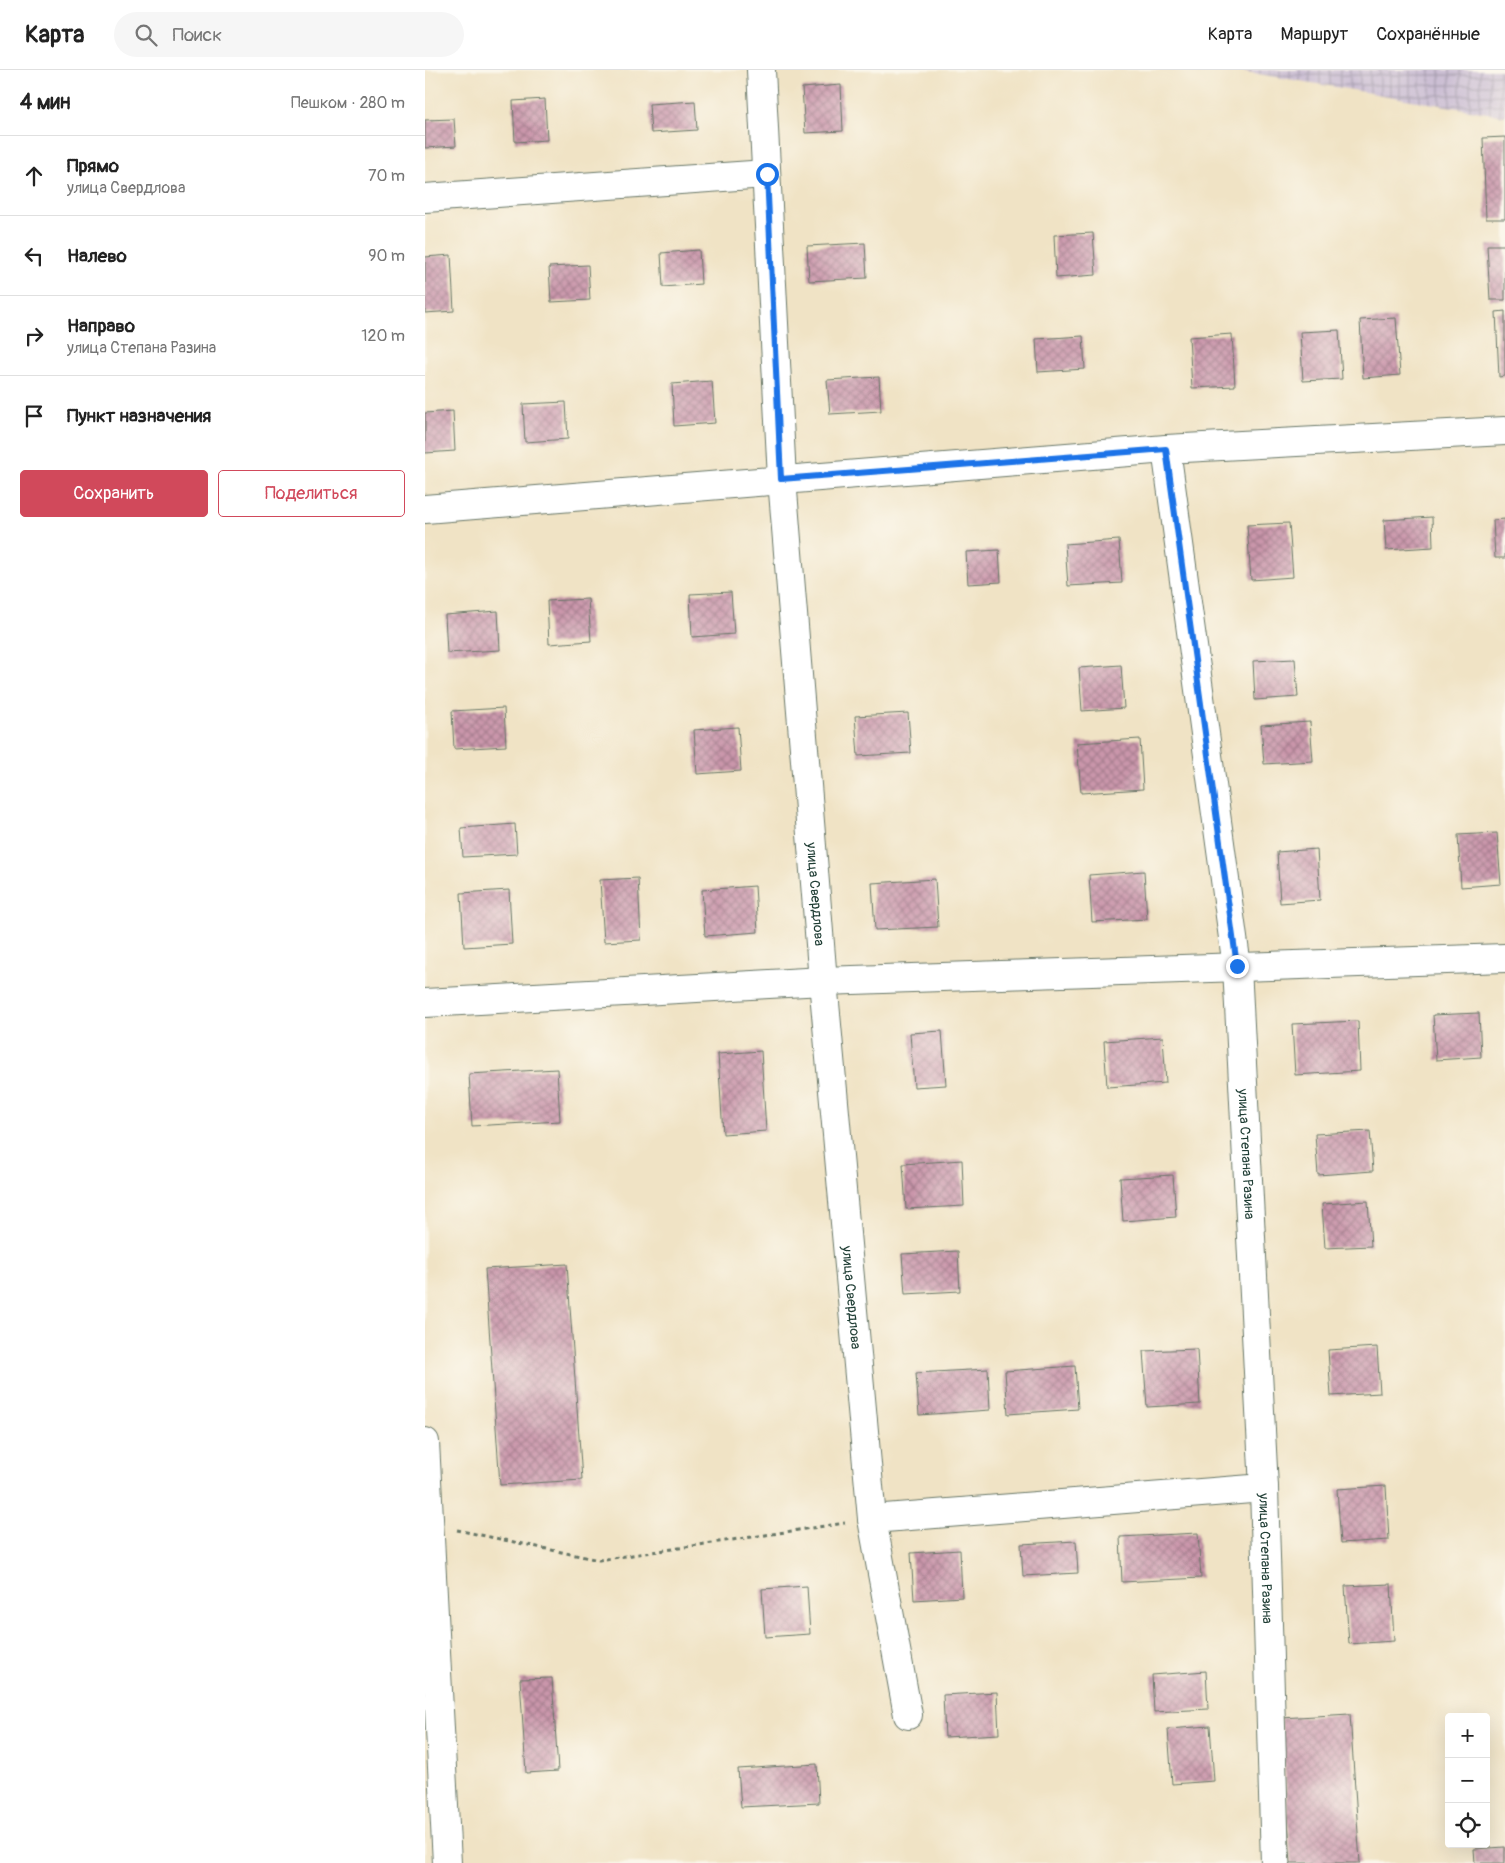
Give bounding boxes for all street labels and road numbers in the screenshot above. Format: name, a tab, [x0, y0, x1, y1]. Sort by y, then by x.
street label: улица Свердлова	[803, 841, 828, 946]
street label: улица Степана Разина	[1234, 1087, 1258, 1220]
street label: улица Свердлова	[838, 1244, 864, 1350]
street label: улица Степана Разина	[1255, 1492, 1276, 1624]

